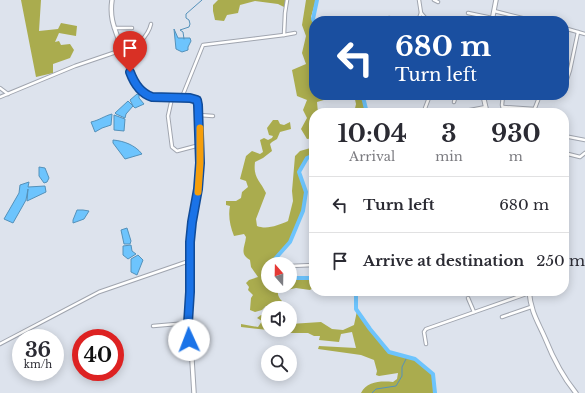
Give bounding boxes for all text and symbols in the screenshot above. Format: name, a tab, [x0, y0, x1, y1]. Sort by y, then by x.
text: 680 m	[395, 29, 491, 64]
pin	[113, 31, 147, 72]
icon: left	[329, 32, 381, 84]
icon: arrive	[119, 37, 141, 59]
text: Turn left	[395, 64, 477, 86]
text: 10:04	[337, 119, 407, 148]
text: 3	[441, 119, 457, 148]
text: 930	[491, 119, 541, 148]
text: Arrival	[349, 148, 395, 165]
text: min	[435, 148, 463, 165]
text: m	[509, 148, 523, 165]
icon: left	[329, 194, 351, 216]
text: Turn left	[363, 195, 434, 214]
text: 680 m	[499, 195, 549, 214]
icon: arrive	[329, 250, 351, 272]
text: Arrive at destination	[363, 251, 524, 270]
text: 250 m	[536, 251, 585, 270]
north arrow	[261, 257, 297, 293]
map controls	[261, 257, 297, 381]
button: sound	[261, 301, 297, 337]
position arrow	[168, 319, 210, 361]
speed limit sign: 40	[72, 329, 124, 381]
text: 36	[25, 338, 51, 362]
button: search	[261, 345, 297, 381]
text: km/h	[24, 358, 52, 371]

